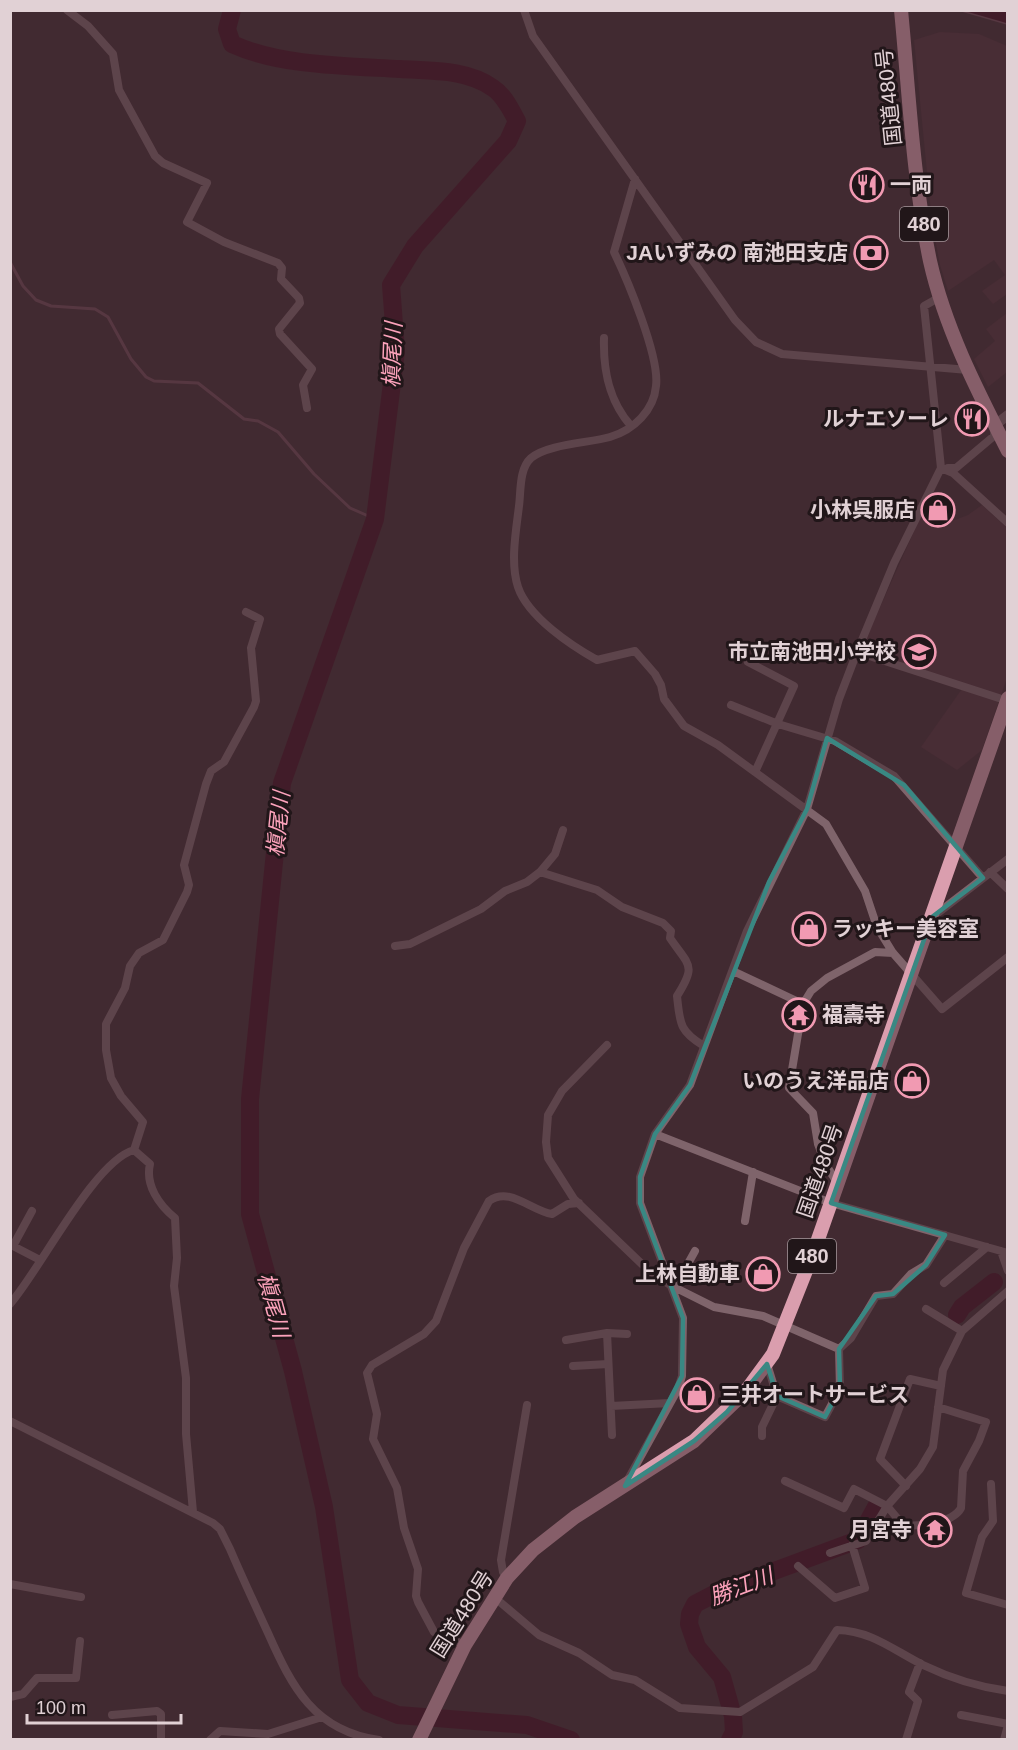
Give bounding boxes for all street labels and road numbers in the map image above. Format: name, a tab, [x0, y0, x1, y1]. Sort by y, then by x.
street label: 国道480号	[872, 47, 905, 147]
road number: 480	[900, 207, 948, 241]
street label: 国道480号	[793, 1121, 846, 1221]
road number: 480	[788, 1239, 836, 1273]
street label: 国道480号	[426, 1566, 497, 1661]

